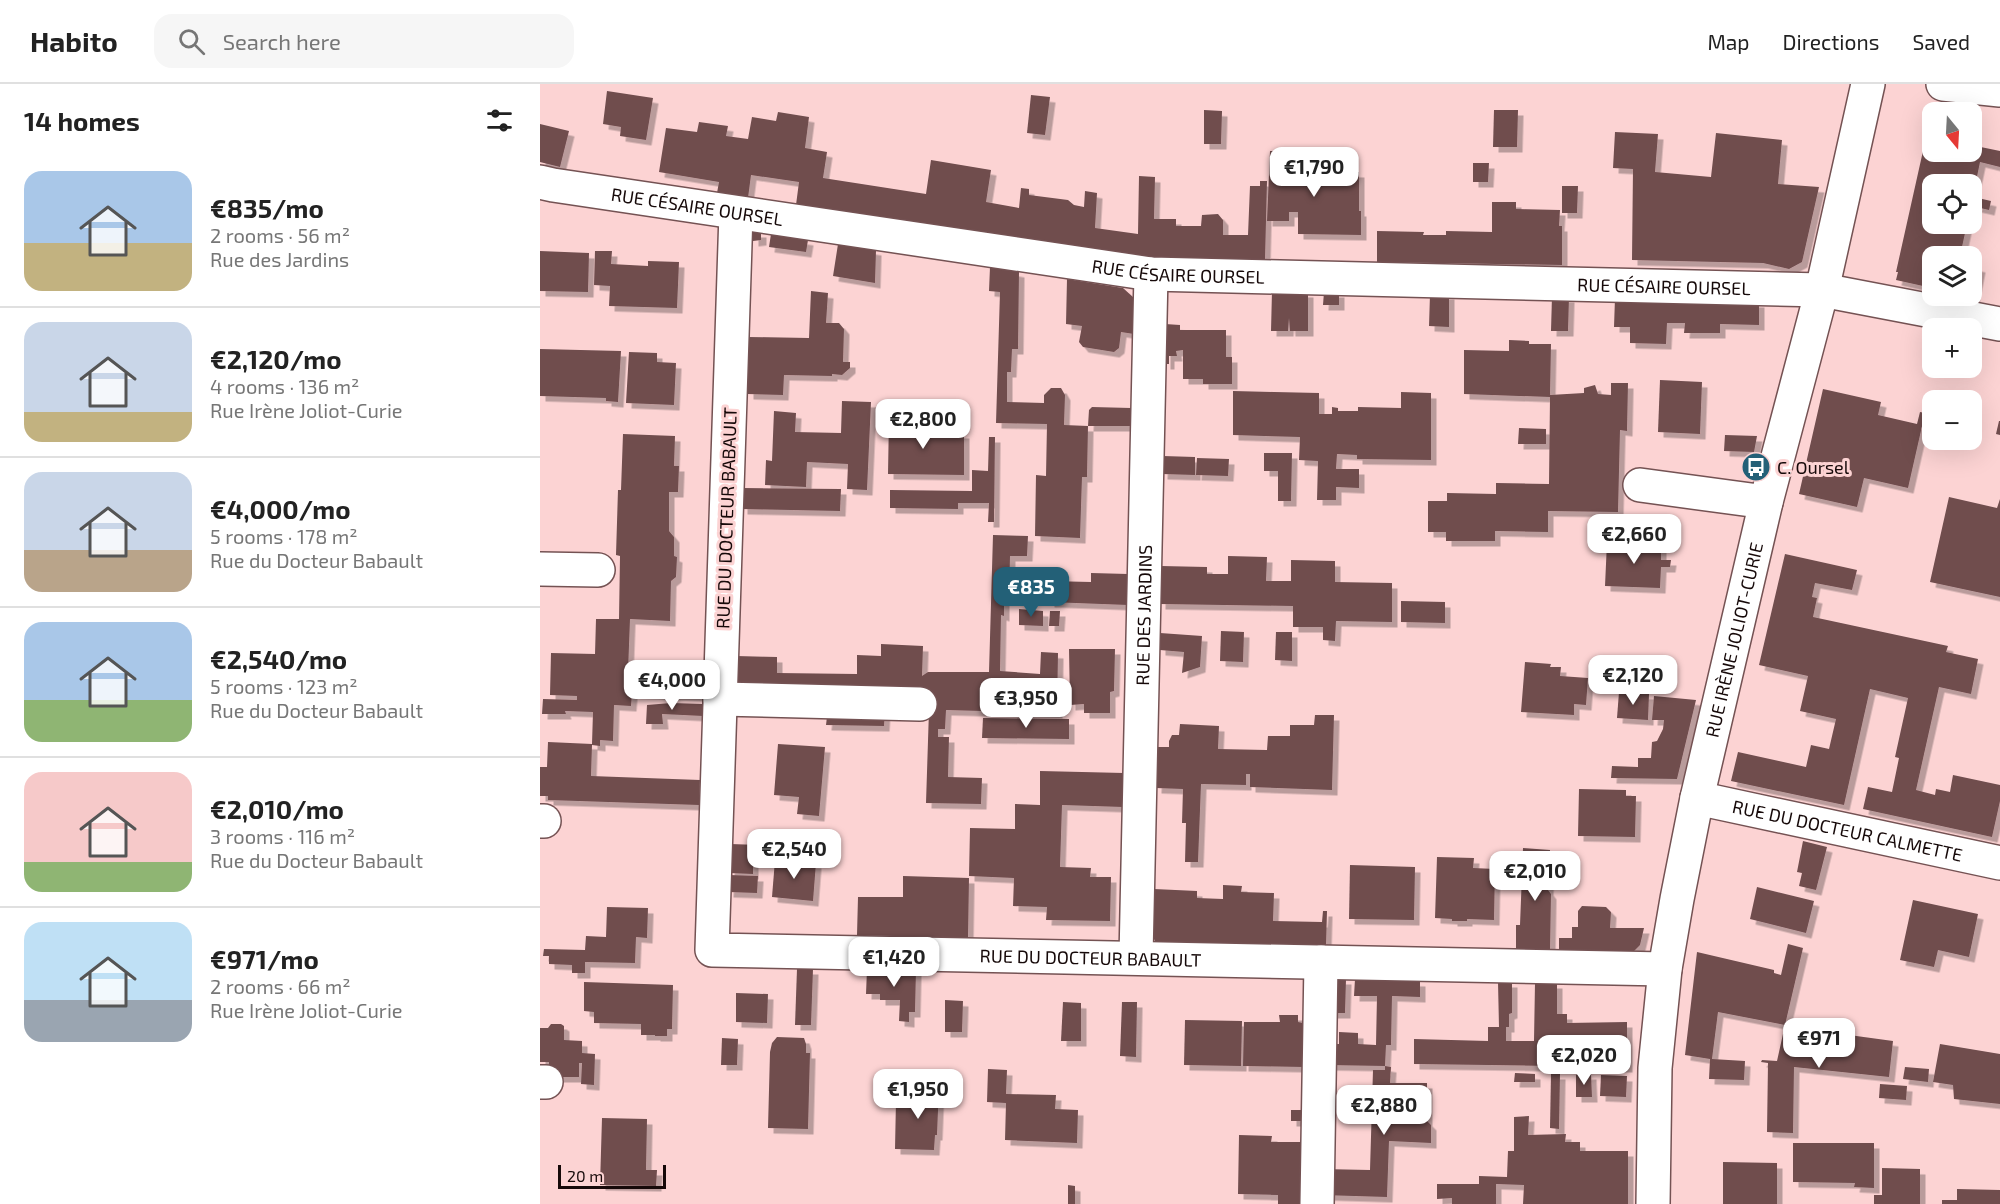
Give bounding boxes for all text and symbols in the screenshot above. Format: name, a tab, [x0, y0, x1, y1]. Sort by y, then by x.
search box	[154, 14, 574, 68]
text: Habito	[30, 24, 118, 58]
icon: search	[175, 25, 208, 58]
text: Search here	[223, 28, 341, 54]
text: Map	[1707, 29, 1750, 54]
text: Directions	[1783, 29, 1879, 54]
text: Saved	[1912, 29, 1970, 54]
north arrow	[1922, 102, 1982, 162]
map controls	[1922, 102, 1982, 450]
icon: filters	[483, 104, 516, 137]
text: 14 homes	[24, 105, 140, 136]
pin: €1,790	[1265, 147, 1363, 198]
text: €1,790	[1284, 154, 1344, 178]
button: locate	[1922, 174, 1982, 234]
street label: RUE CÉSAIRE OURSEL	[610, 183, 784, 230]
text: €835/mo	[210, 192, 324, 223]
icon: home	[72, 195, 144, 267]
text: 2 rooms · 56 m²	[210, 223, 350, 247]
button: layers	[1922, 246, 1982, 306]
text: Rue des Jardins	[210, 247, 349, 271]
street label: RUE CÉSAIRE OURSEL	[1090, 254, 1265, 288]
street label: RUE CÉSAIRE OURSEL	[1577, 273, 1751, 299]
button: +	[1922, 318, 1982, 378]
text: €2,120/mo	[210, 343, 341, 374]
icon: home	[72, 346, 144, 418]
text: 4 rooms · 136 m²	[210, 374, 359, 398]
button: −	[1922, 390, 1982, 450]
text: Rue Irène Joliot-Curie	[210, 398, 403, 422]
pin: €2,800	[874, 399, 972, 450]
street label: RUE DU DOCTEUR BABAULT	[711, 406, 741, 629]
text: €2,800	[890, 406, 957, 430]
bus stop icon: C. Oursel	[1740, 451, 1772, 483]
place label: C. Oursel	[1777, 456, 1850, 478]
text: €4,000/mo	[210, 493, 351, 524]
icon: home	[72, 496, 144, 568]
pin: €2,660	[1585, 514, 1683, 565]
text: €2,660	[1601, 521, 1667, 545]
text: 5 rooms · 178 m²	[210, 524, 358, 548]
street label: RUE IRÈNE JOLIOT-CURIE	[1701, 540, 1767, 739]
street label: RUE DES JARDINS	[1131, 544, 1156, 686]
text: Rue du Docteur Babault	[210, 548, 423, 572]
pin: €835	[995, 567, 1067, 618]
text: €835	[1007, 574, 1055, 598]
text: €2,540/mo	[210, 643, 347, 674]
icon: home	[72, 646, 144, 718]
pin: €2,120	[1584, 655, 1682, 706]
pin: €4,000	[623, 660, 721, 711]
text: €2,120	[1602, 662, 1664, 686]
text: €4,000	[638, 667, 706, 691]
text: 5 rooms · 123 m²	[210, 674, 358, 698]
pin: €3,950	[977, 678, 1075, 729]
text: €3,950	[994, 685, 1058, 709]
text: Rue du Docteur Babault	[210, 698, 423, 722]
text: €2,010/mo	[210, 793, 344, 824]
street label: RUE DU DOCTEUR CALMETTE	[1730, 795, 1965, 866]
icon: home	[72, 796, 144, 868]
text: 3 rooms · 116 m²	[210, 824, 355, 848]
pin: €2,540	[745, 829, 843, 880]
text: €2,540	[761, 836, 827, 860]
text: Rue du Docteur Babault	[210, 848, 423, 872]
pin: €2,010	[1486, 851, 1584, 902]
text: €2,010	[1503, 858, 1567, 882]
pin: €1,420	[845, 937, 943, 988]
text: €971/mo	[210, 943, 319, 974]
text: €1,420	[862, 944, 926, 968]
street label: RUE DU DOCTEUR BABAULT	[979, 944, 1202, 971]
icon: home	[72, 946, 144, 1018]
text: 2 rooms · 66 m²	[210, 974, 351, 998]
text: Rue Irène Joliot-Curie	[210, 998, 403, 1022]
pin: €971	[1783, 1018, 1855, 1069]
text: €971	[1797, 1025, 1841, 1049]
pin: €2,020	[1535, 1035, 1633, 1086]
text: €2,020	[1551, 1042, 1617, 1066]
pin: €1,950	[869, 1069, 967, 1120]
text: €1,950	[887, 1076, 949, 1100]
pin: €2,880	[1335, 1085, 1433, 1136]
text: €2,880	[1351, 1092, 1417, 1116]
scale bar	[558, 1162, 666, 1190]
text: 20 m	[567, 1166, 603, 1185]

